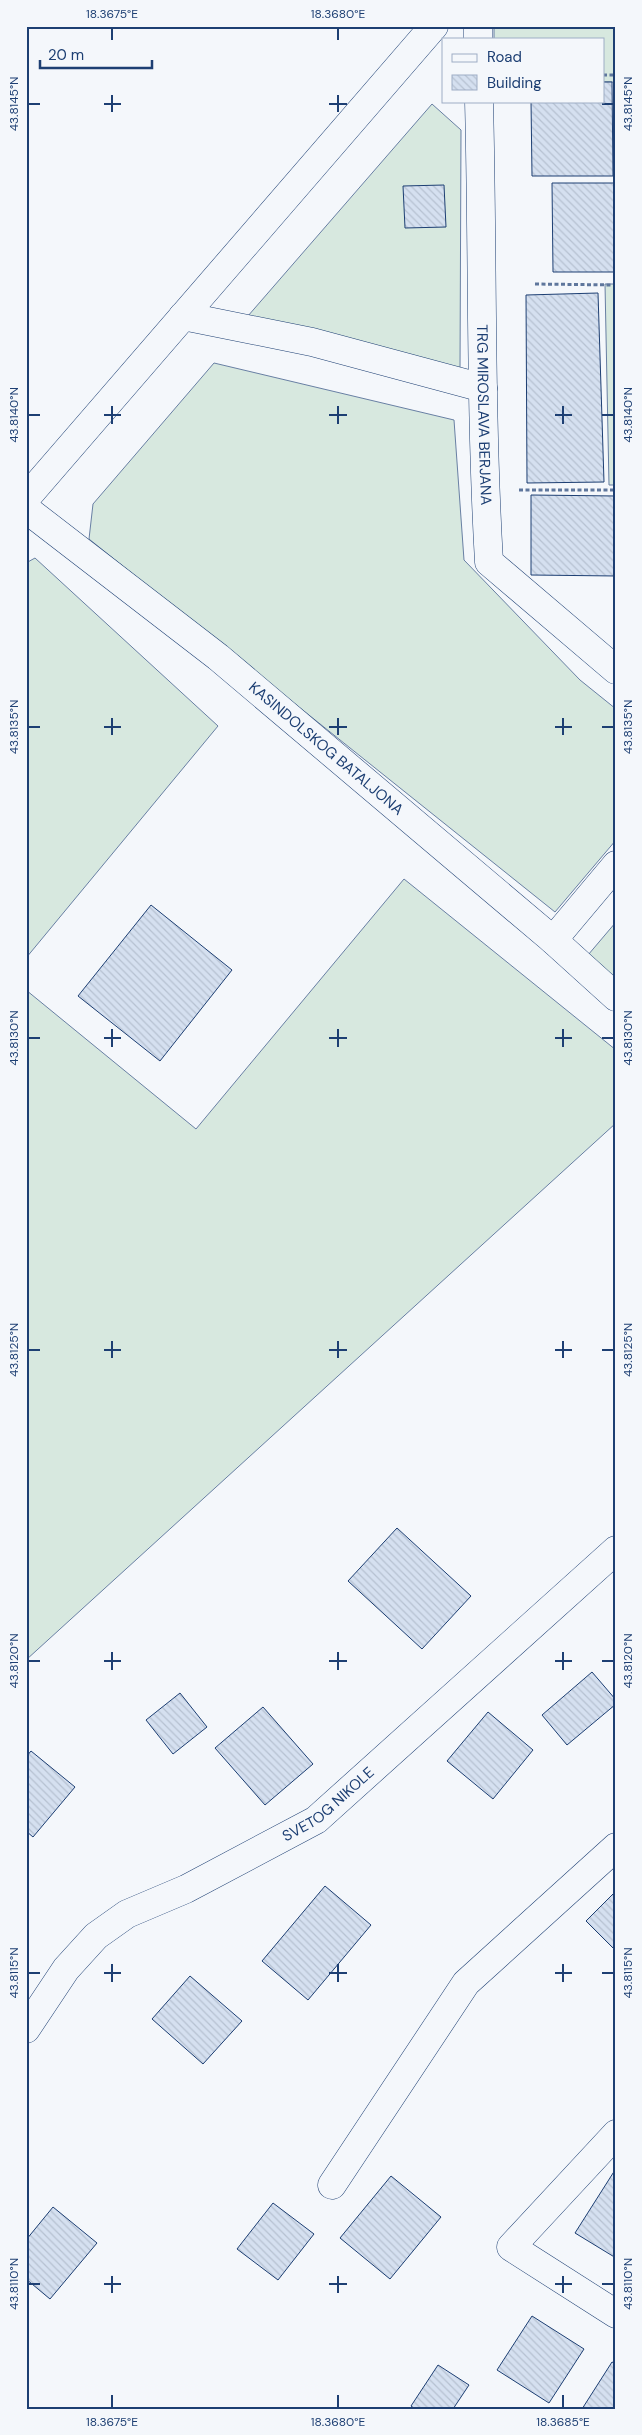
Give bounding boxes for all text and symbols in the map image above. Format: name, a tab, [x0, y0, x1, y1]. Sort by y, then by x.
text: 18.3675°E	[86, 6, 138, 22]
text: 18.3680°E	[311, 6, 365, 22]
scale bar	[40, 38, 152, 70]
legend	[442, 38, 604, 102]
text: 20 m	[48, 45, 84, 65]
text: Road	[487, 47, 522, 67]
text: Building	[487, 73, 542, 93]
text: 43.8145°N	[6, 77, 22, 131]
text: 43.8145°N	[620, 77, 636, 131]
street label: TRG MIROSLAVA BERJANA	[472, 324, 496, 506]
text: 43.8140°N	[6, 387, 22, 443]
text: 43.8140°N	[620, 387, 636, 443]
street label: KASINDOLSKOG BATALJONA	[245, 677, 408, 820]
text: 43.8135°N	[6, 700, 22, 754]
text: 43.8135°N	[620, 700, 636, 754]
text: 43.8130°N	[6, 1010, 22, 1066]
text: 43.8130°N	[620, 1010, 636, 1066]
text: 43.8125°N	[6, 1323, 22, 1377]
text: 43.8125°N	[620, 1323, 636, 1377]
text: 43.8120°N	[6, 1634, 22, 1688]
text: 43.8120°N	[620, 1634, 636, 1688]
street label: SVETOG NIKOLE	[279, 1762, 378, 1846]
text: 43.8115°N	[6, 1947, 22, 1999]
text: 43.8115°N	[620, 1947, 636, 1999]
text: 43.8110°N	[6, 2258, 22, 2310]
text: 43.8110°N	[620, 2258, 636, 2310]
text: 18.3675°E	[86, 2414, 138, 2430]
text: 18.3680°E	[311, 2414, 365, 2430]
text: 18.3685°E	[536, 2414, 590, 2430]

